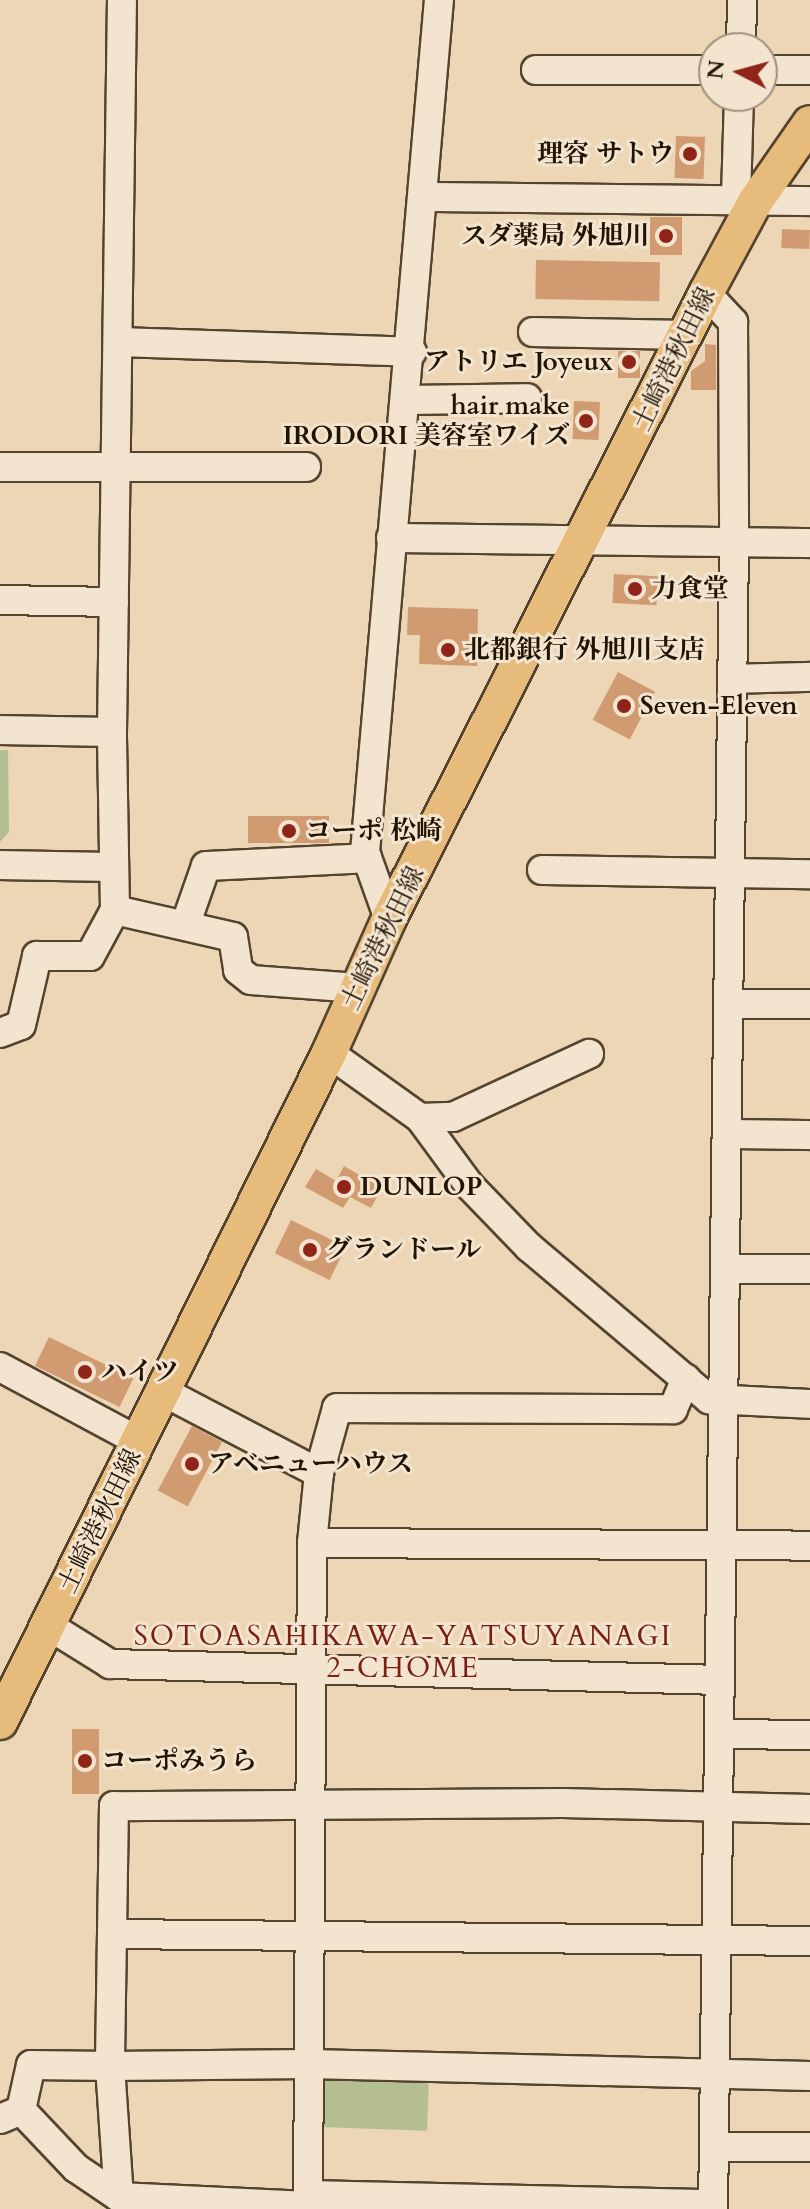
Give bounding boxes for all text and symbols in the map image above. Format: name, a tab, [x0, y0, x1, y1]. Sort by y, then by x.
north arrow	[698, 32, 778, 112]
text: N	[700, 59, 732, 81]
place label: 理容 サトウ	[537, 138, 674, 170]
marker: 理容 サトウ	[681, 145, 699, 163]
place label: スダ薬局 外旭川	[461, 220, 650, 252]
marker: スダ薬局 外旭川	[657, 227, 675, 245]
street label: 土崎港秋田線	[626, 282, 722, 436]
place label: アトリエ Joyeux	[423, 346, 613, 378]
marker: アトリエ Joyeux	[620, 353, 638, 371]
place label: hair make IRODORI 美容室ワイズ	[282, 390, 570, 452]
marker: hair make IRODORI 美容室ワイズ	[577, 412, 595, 430]
place label: 力食堂	[651, 573, 729, 605]
marker: 力食堂	[626, 580, 644, 598]
place label: 北都銀行 外旭川支店	[464, 634, 705, 666]
marker: 北都銀行 外旭川支店	[439, 641, 457, 659]
place label: Seven-Eleven	[640, 690, 798, 722]
marker: Seven-Eleven	[615, 697, 633, 715]
place label: コーポ 松崎	[305, 815, 442, 847]
marker: コーポ 松崎	[280, 822, 298, 840]
street label: 土崎港秋田線	[335, 861, 431, 1015]
place label: DUNLOP	[360, 1171, 482, 1203]
marker: DUNLOP	[335, 1178, 353, 1196]
place label: グランドール	[326, 1234, 482, 1266]
marker: グランドール	[301, 1241, 319, 1259]
place label: ハイツ	[101, 1356, 179, 1388]
marker: ハイツ	[76, 1363, 94, 1381]
street label: 土崎港秋田線	[52, 1444, 148, 1598]
place label: アベニューハウス	[208, 1448, 416, 1480]
marker: アベニューハウス	[183, 1455, 201, 1473]
district label: SOTOASAHIKAWA-YATSUYANAGI 2-CHOME	[134, 1619, 672, 1685]
place label: コーポみうら	[101, 1745, 257, 1777]
marker: コーポみうら	[76, 1752, 94, 1770]

